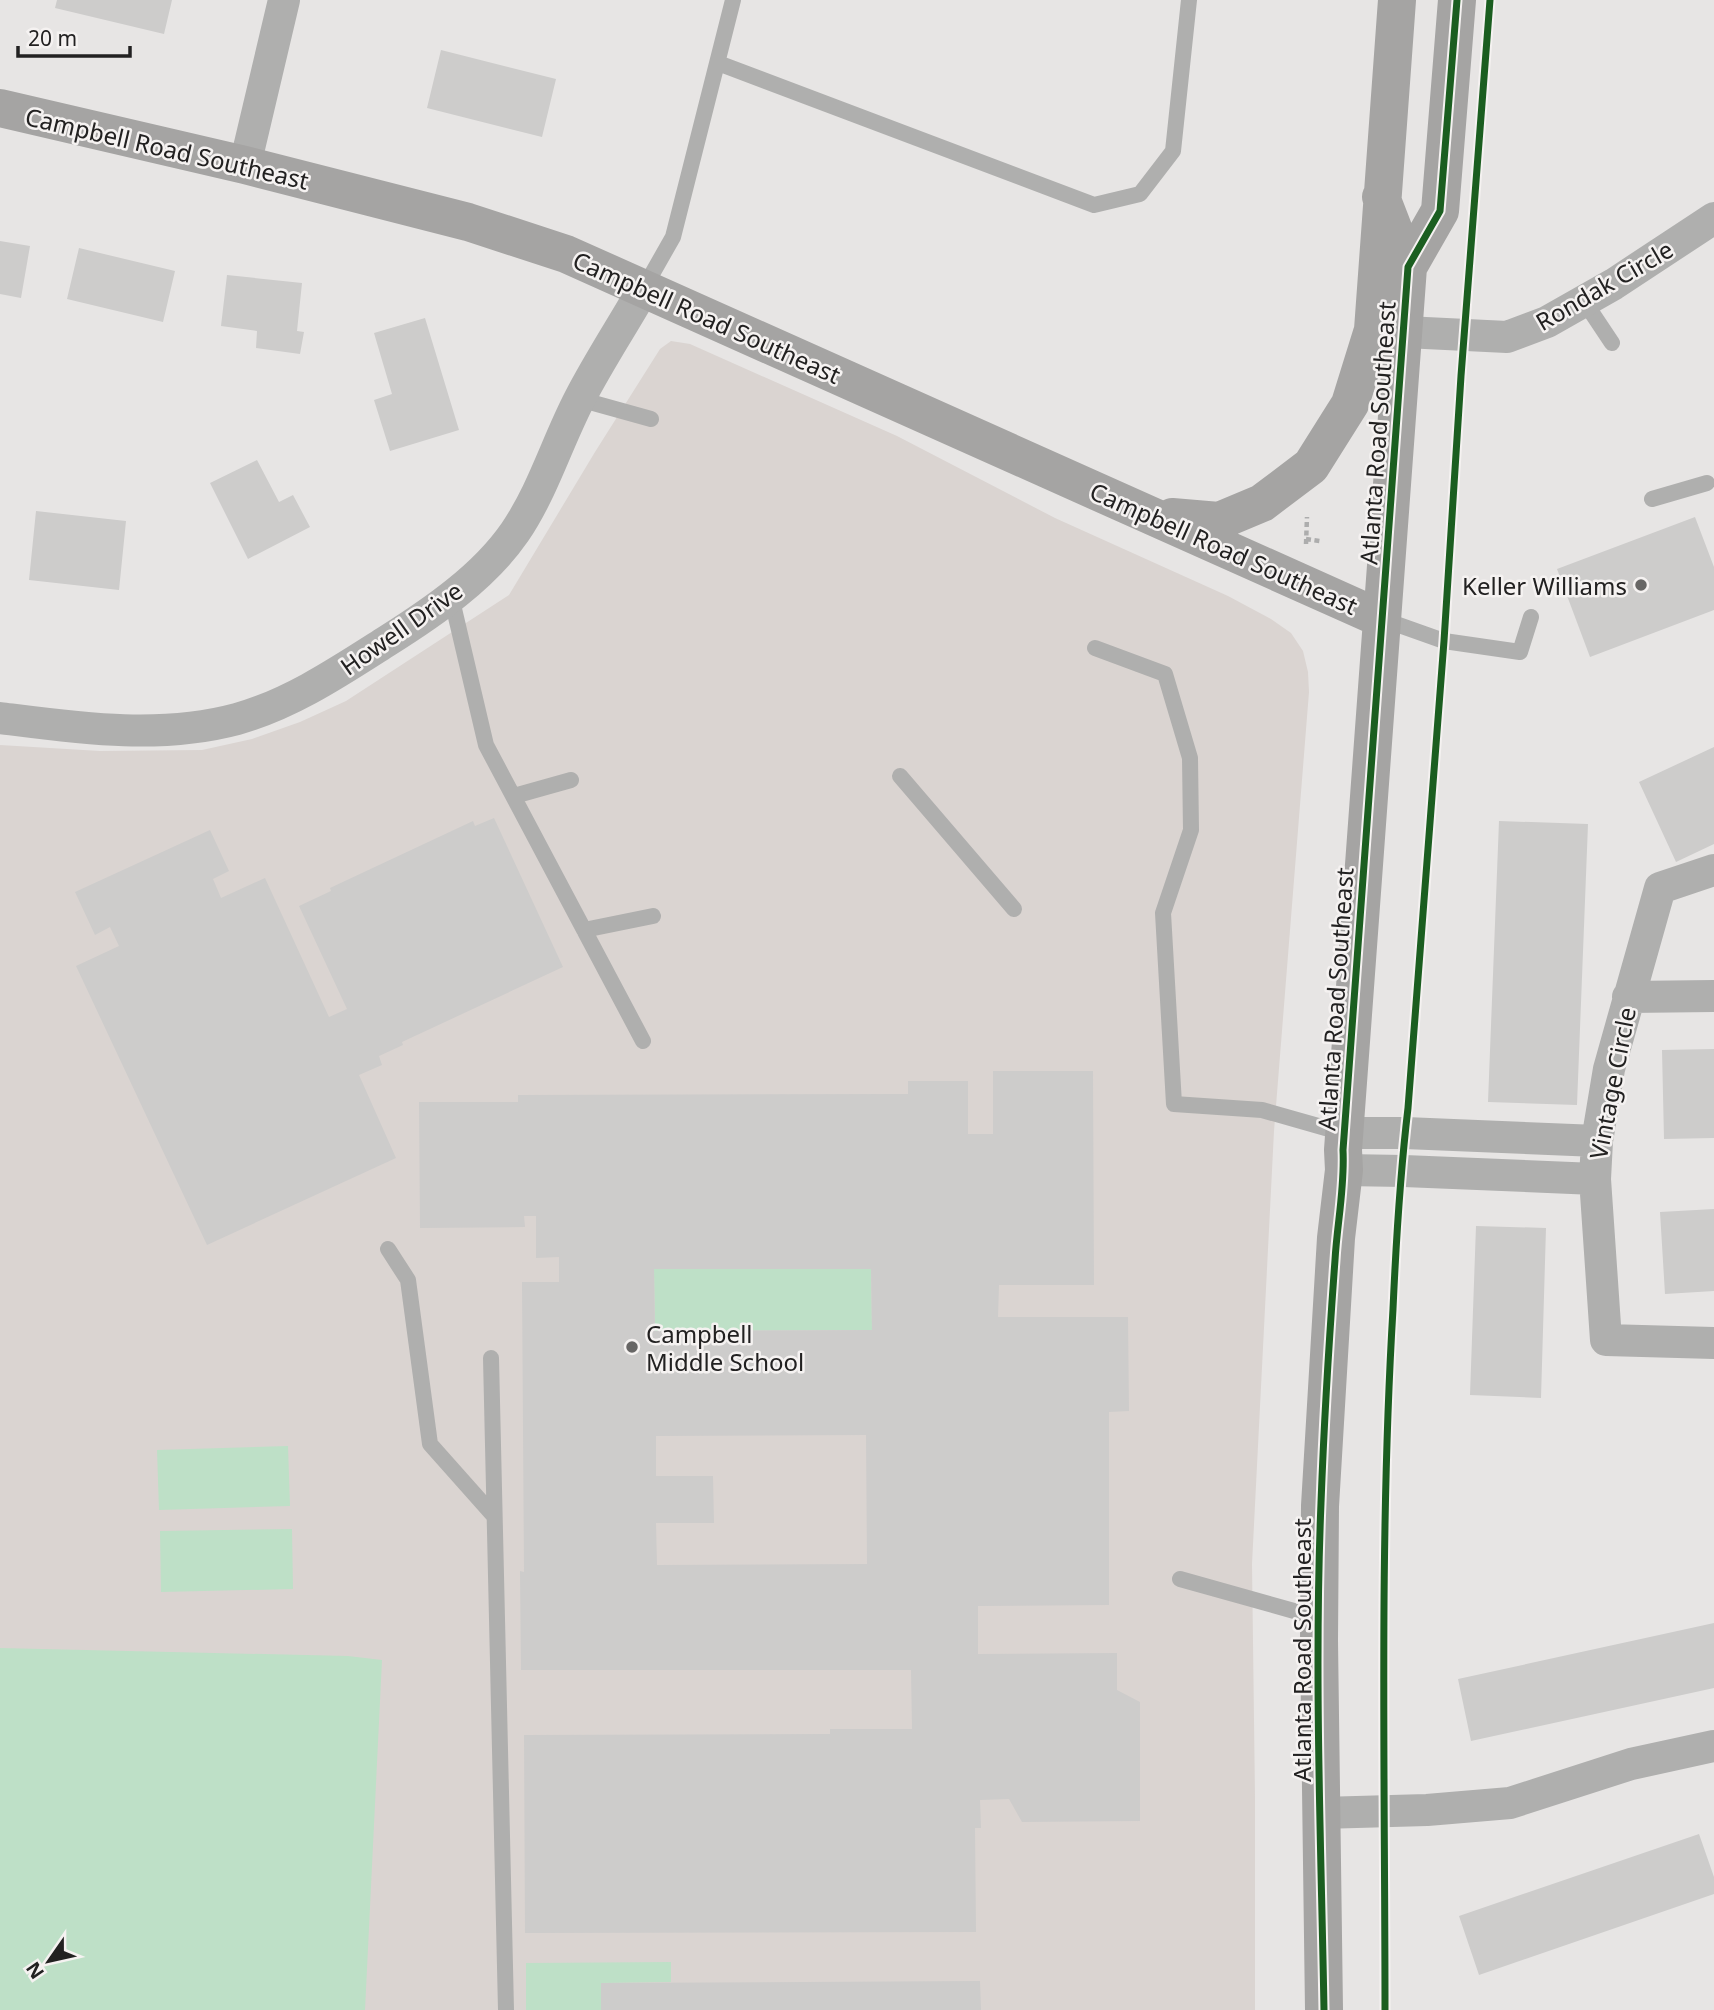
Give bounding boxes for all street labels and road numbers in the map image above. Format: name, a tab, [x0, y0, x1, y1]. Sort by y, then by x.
street label: Campbell Road Southeast	[22, 99, 312, 197]
street label: Rondak Circle	[1529, 232, 1679, 338]
street label: Campbell Road Southeast	[568, 243, 846, 391]
street label: Atlanta Road Southeast	[1351, 300, 1403, 566]
street label: Campbell Road Southeast	[1085, 474, 1363, 622]
street label: Howell Drive	[333, 574, 469, 682]
street label: Atlanta Road Southeast	[1309, 866, 1361, 1132]
street label: Vintage Circle	[1581, 1004, 1643, 1162]
street label: Atlanta Road Southeast	[1285, 1518, 1318, 1782]

